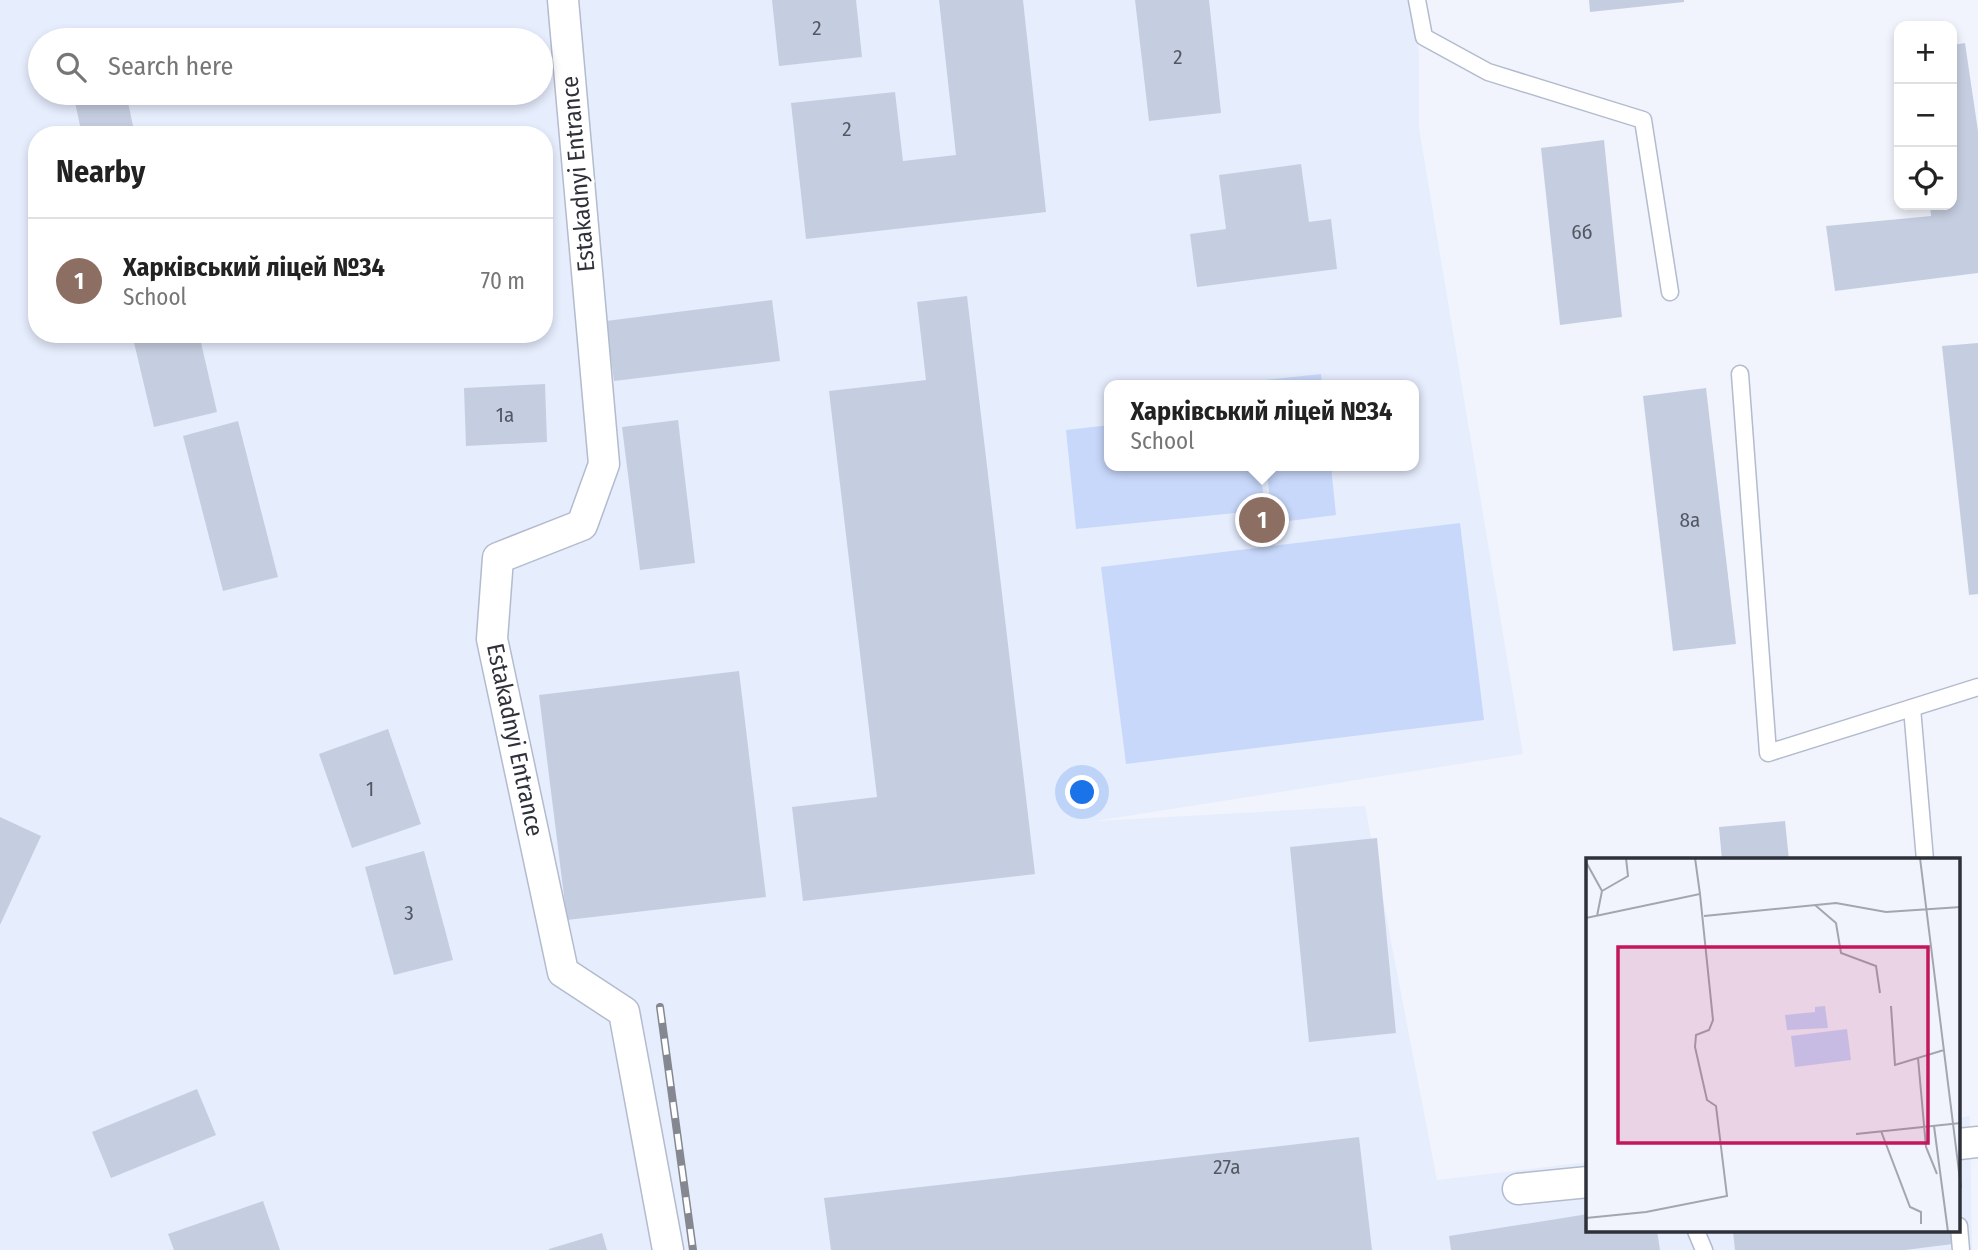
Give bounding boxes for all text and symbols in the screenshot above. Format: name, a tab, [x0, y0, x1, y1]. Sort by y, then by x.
house number: 2	[812, 15, 822, 41]
map controls	[1894, 21, 1957, 210]
button: +	[1894, 21, 1957, 84]
search box	[28, 28, 553, 105]
house number: 2	[1173, 44, 1183, 70]
icon: search	[52, 48, 90, 86]
text: Search here	[108, 51, 233, 82]
street label: Estakadnyi Entrance	[555, 75, 601, 273]
button: −	[1894, 84, 1957, 147]
house number: 2	[842, 116, 852, 142]
button: locate	[1894, 147, 1957, 210]
text: Nearby	[56, 154, 145, 190]
house number: 6б	[1571, 219, 1593, 245]
text: Харківський ліцей №34	[123, 252, 385, 283]
text: 1	[74, 267, 84, 295]
text: 70 m	[481, 267, 525, 295]
text: School	[123, 283, 187, 311]
popup	[1104, 380, 1419, 471]
text: Харківський ліцей №34	[1131, 396, 1392, 427]
house number: 1а	[496, 402, 514, 428]
text: School	[1131, 427, 1194, 455]
pin: 1	[1239, 494, 1285, 546]
house number: 8а	[1680, 507, 1700, 533]
street label: Estakadnyi Entrance	[481, 641, 549, 839]
your location	[1065, 775, 1099, 809]
house number: 1	[366, 776, 374, 802]
inset map	[1586, 858, 1960, 1232]
house number: 3	[404, 900, 414, 926]
house number: 27а	[1213, 1154, 1241, 1180]

